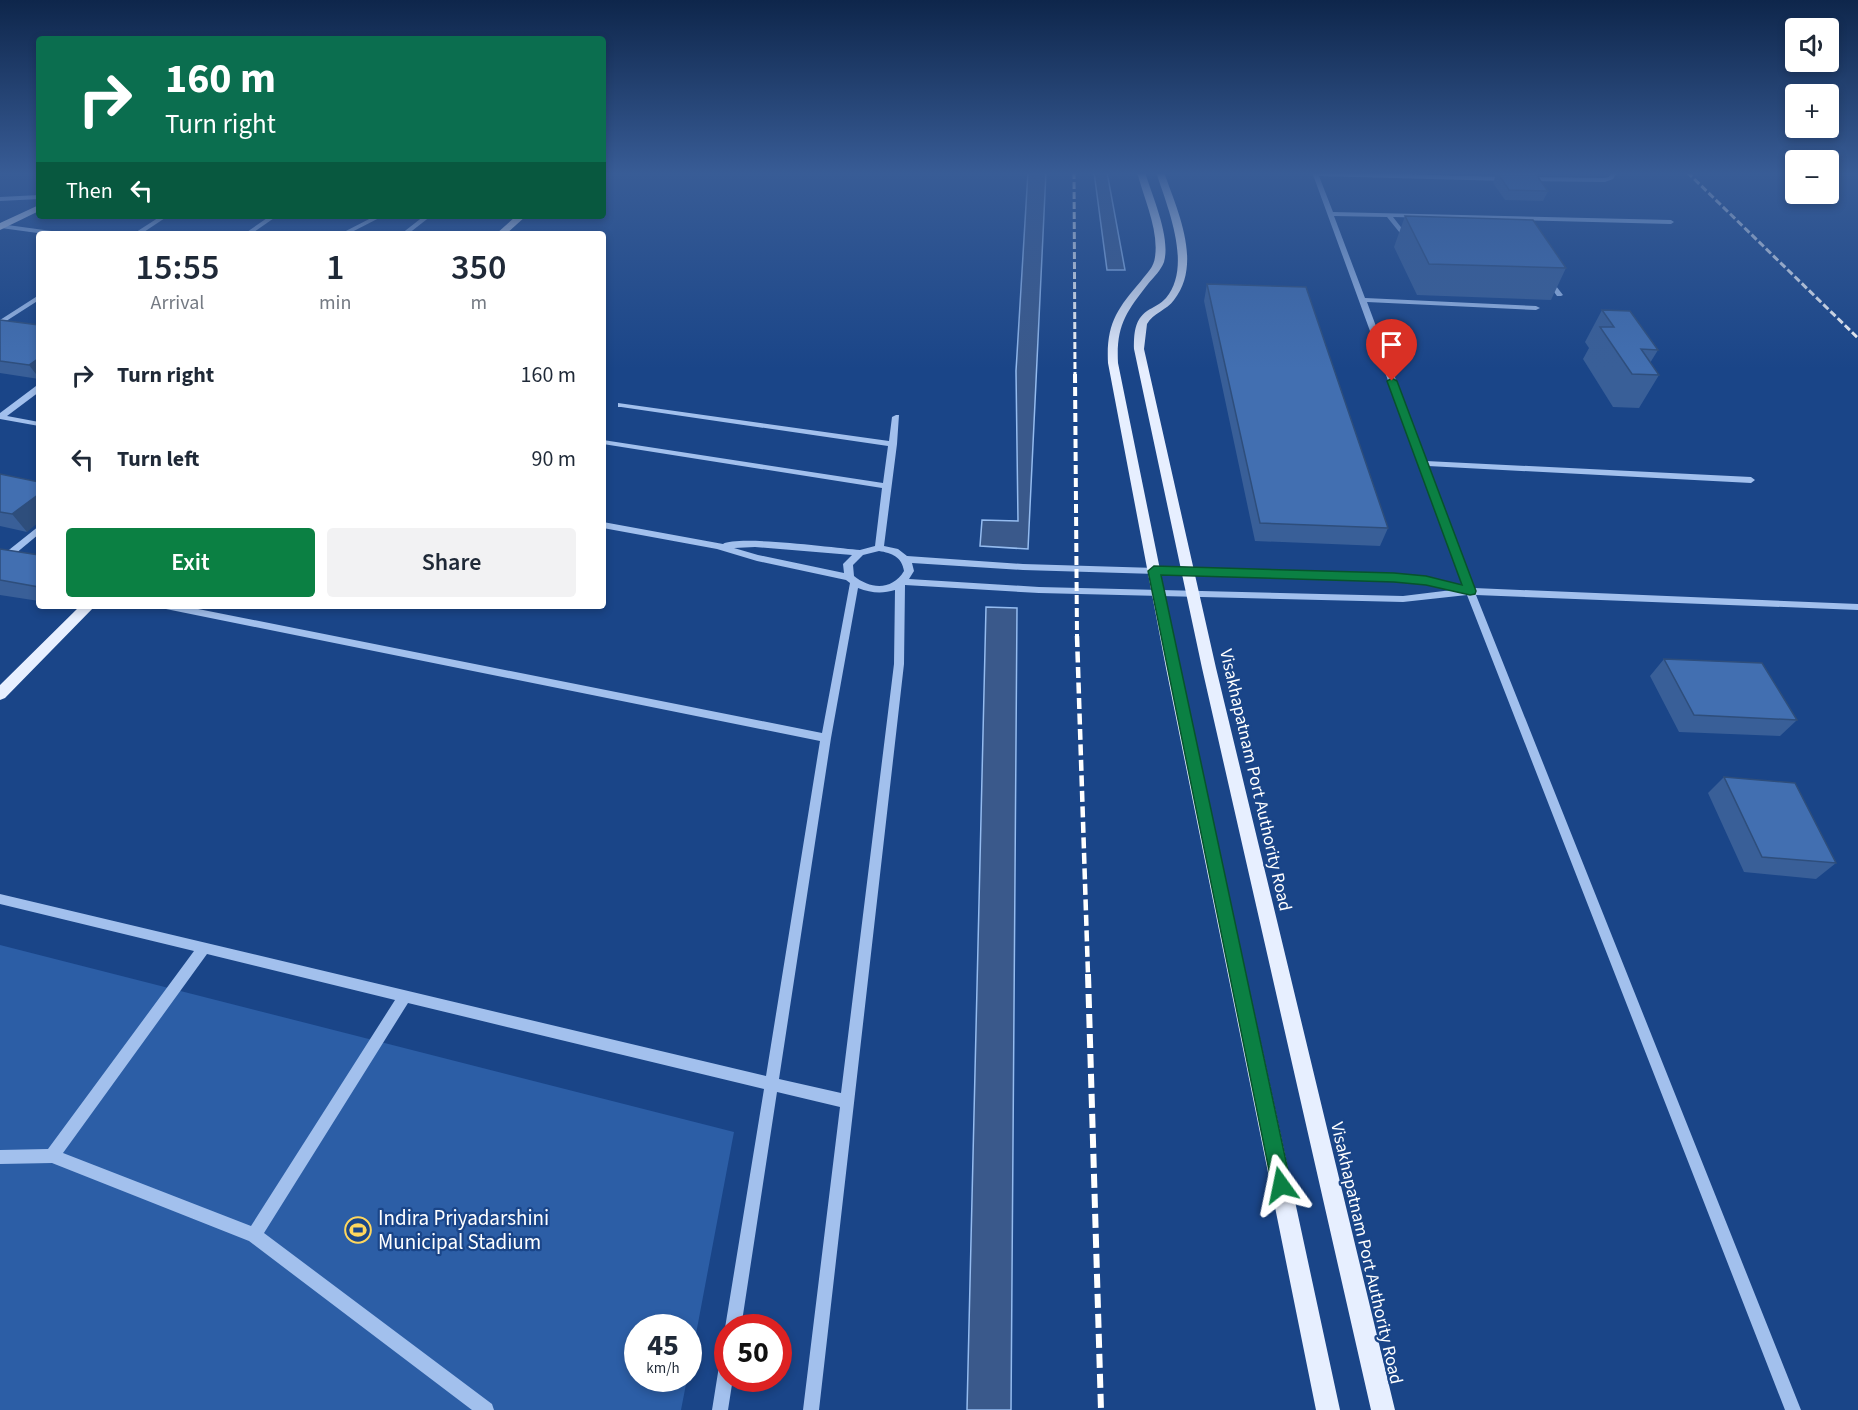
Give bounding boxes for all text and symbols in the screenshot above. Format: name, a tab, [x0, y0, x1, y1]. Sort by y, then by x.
map controls	[1785, 18, 1839, 204]
button: sound	[1785, 18, 1839, 72]
text: 160 m	[165, 49, 276, 109]
icon: right	[66, 60, 144, 138]
button: +	[1785, 84, 1839, 138]
text: Turn right	[165, 105, 276, 144]
button: −	[1785, 150, 1839, 204]
icon: left	[125, 174, 158, 207]
text: Then	[66, 175, 113, 207]
text: 15:55	[136, 242, 219, 293]
text: 1	[326, 242, 344, 293]
text: 350	[451, 242, 506, 293]
text: Arrival	[151, 289, 204, 317]
text: min	[319, 289, 351, 317]
text: m	[470, 289, 487, 317]
pin	[1366, 319, 1417, 381]
icon: arrive	[1375, 328, 1408, 361]
icon: right	[66, 359, 99, 392]
text: Turn right	[117, 359, 214, 391]
text: 160 m	[521, 359, 576, 391]
icon: left	[66, 443, 99, 476]
text: Turn left	[117, 443, 199, 475]
text: 90 m	[531, 443, 576, 475]
button: Exit	[66, 528, 315, 597]
button: Share	[327, 528, 576, 597]
street label: Visakhapatnam Port Authority Road	[1213, 647, 1298, 914]
street label: Visakhapatnam Port Authority Road	[1324, 1120, 1409, 1387]
position arrow	[1249, 1153, 1313, 1217]
place label: Indira Priyadarshini Municipal Stadium	[378, 1203, 549, 1257]
sports icon: Indira Priyadarshini Municipal Stadium	[343, 1215, 373, 1245]
speed limit sign: 50	[714, 1314, 792, 1392]
text: 45	[647, 1324, 679, 1367]
text: km/h	[646, 1358, 680, 1379]

